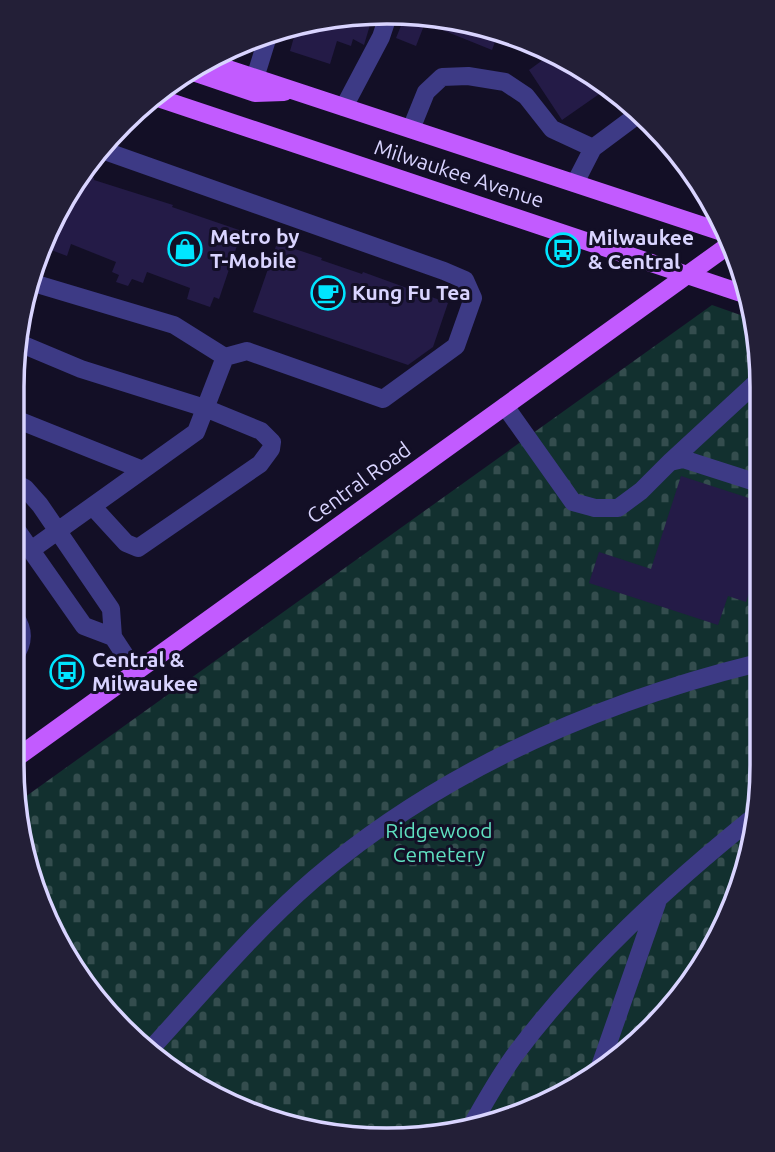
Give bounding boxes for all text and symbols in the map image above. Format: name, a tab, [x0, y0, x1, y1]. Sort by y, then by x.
street label: Milwaukee Avenue	[371, 134, 547, 212]
place label: Metro by T-Mobile	[210, 224, 299, 272]
place label: Milwaukee & Central	[588, 225, 694, 273]
shop icon: Metro by T-Mobile	[166, 230, 204, 268]
bus stop icon: Milwaukee & Central	[544, 231, 582, 269]
cafe icon: Kung Fu Tea	[309, 274, 347, 312]
place label: Kung Fu Tea	[352, 280, 471, 304]
street label: Central Road	[302, 437, 415, 528]
place label: Central & Milwaukee	[92, 647, 198, 695]
bus stop icon: Central & Milwaukee	[48, 653, 86, 691]
park label: Ridgewood Cemetery	[385, 818, 493, 866]

